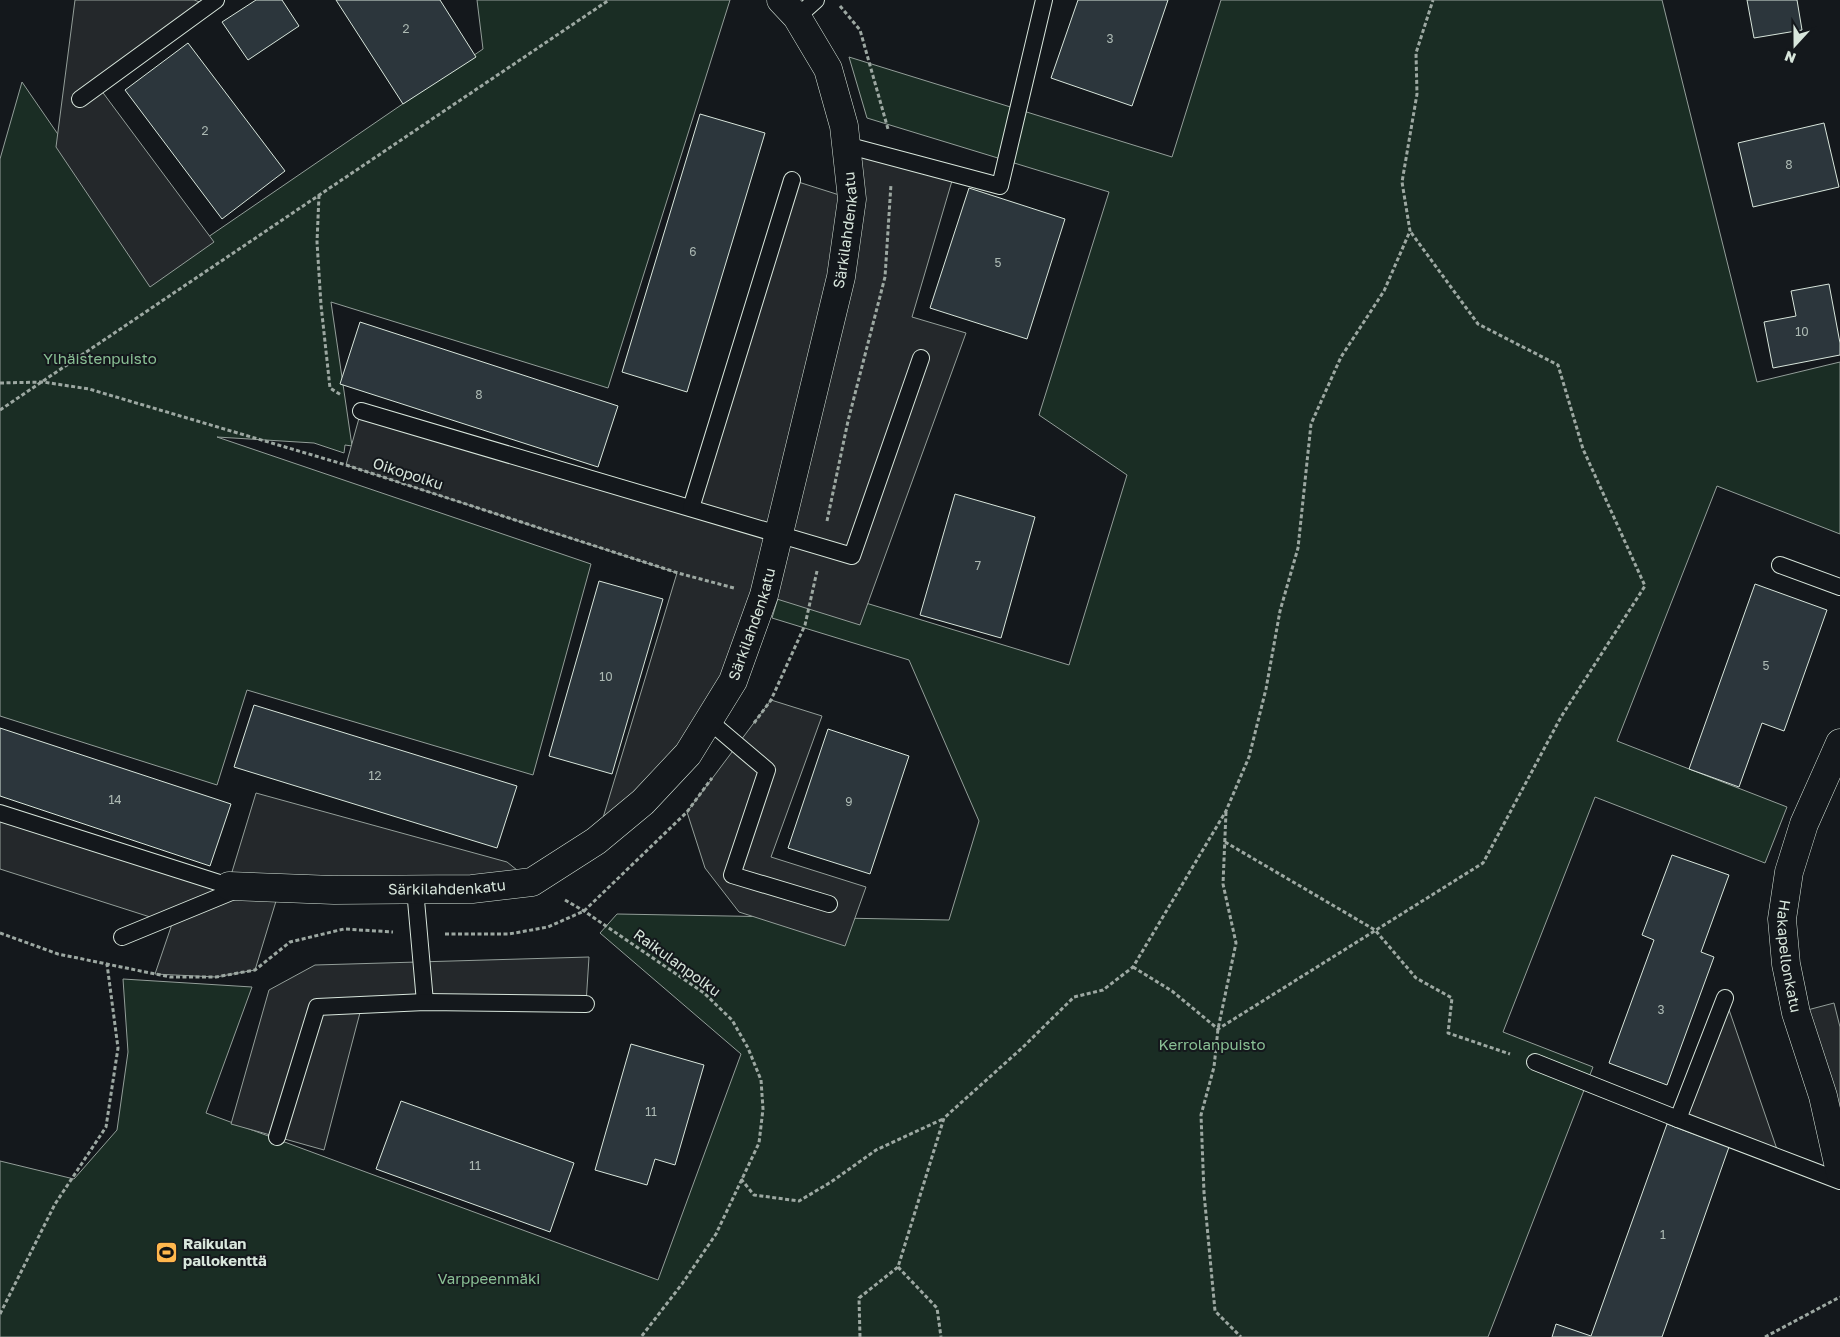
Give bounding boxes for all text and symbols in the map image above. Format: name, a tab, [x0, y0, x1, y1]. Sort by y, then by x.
north arrow	[1770, 20, 1820, 70]
house number: 2	[403, 21, 410, 36]
house number: 3	[1106, 31, 1114, 46]
text: N	[1782, 48, 1798, 67]
house number: 2	[202, 123, 209, 138]
house number: 8	[1785, 157, 1793, 172]
street label: Särkilahdenkatu	[829, 171, 861, 290]
house number: 6	[689, 244, 697, 259]
house number: 5	[995, 255, 1002, 270]
house number: 10	[1795, 324, 1809, 339]
park label: Ylhäistenpuisto	[43, 349, 157, 367]
house number: 8	[475, 387, 483, 402]
street label: Oikopolku	[371, 453, 446, 493]
house number: 7	[975, 558, 981, 573]
street label: Särkilahdenkatu	[724, 566, 778, 683]
house number: 5	[1763, 658, 1770, 673]
house number: 10	[599, 669, 613, 684]
house number: 12	[369, 768, 381, 783]
house number: 14	[108, 792, 122, 807]
house number: 9	[845, 794, 853, 809]
street label: Särkilahdenkatu	[388, 875, 507, 898]
street label: Hakapellonkatu	[1774, 899, 1806, 1014]
street label: Raikulanpolku	[631, 925, 725, 1000]
house number: 3	[1657, 1002, 1665, 1017]
park label: Kerrolanpuisto	[1158, 1035, 1266, 1053]
house number: 11	[645, 1104, 657, 1119]
house number: 11	[469, 1158, 481, 1173]
house number: 1	[1660, 1227, 1666, 1242]
place label: Raikulan pallokenttä	[183, 1234, 267, 1269]
sports icon: Raikulan pallokenttä	[155, 1241, 179, 1265]
park label: Varppeenmäki	[438, 1269, 540, 1287]

